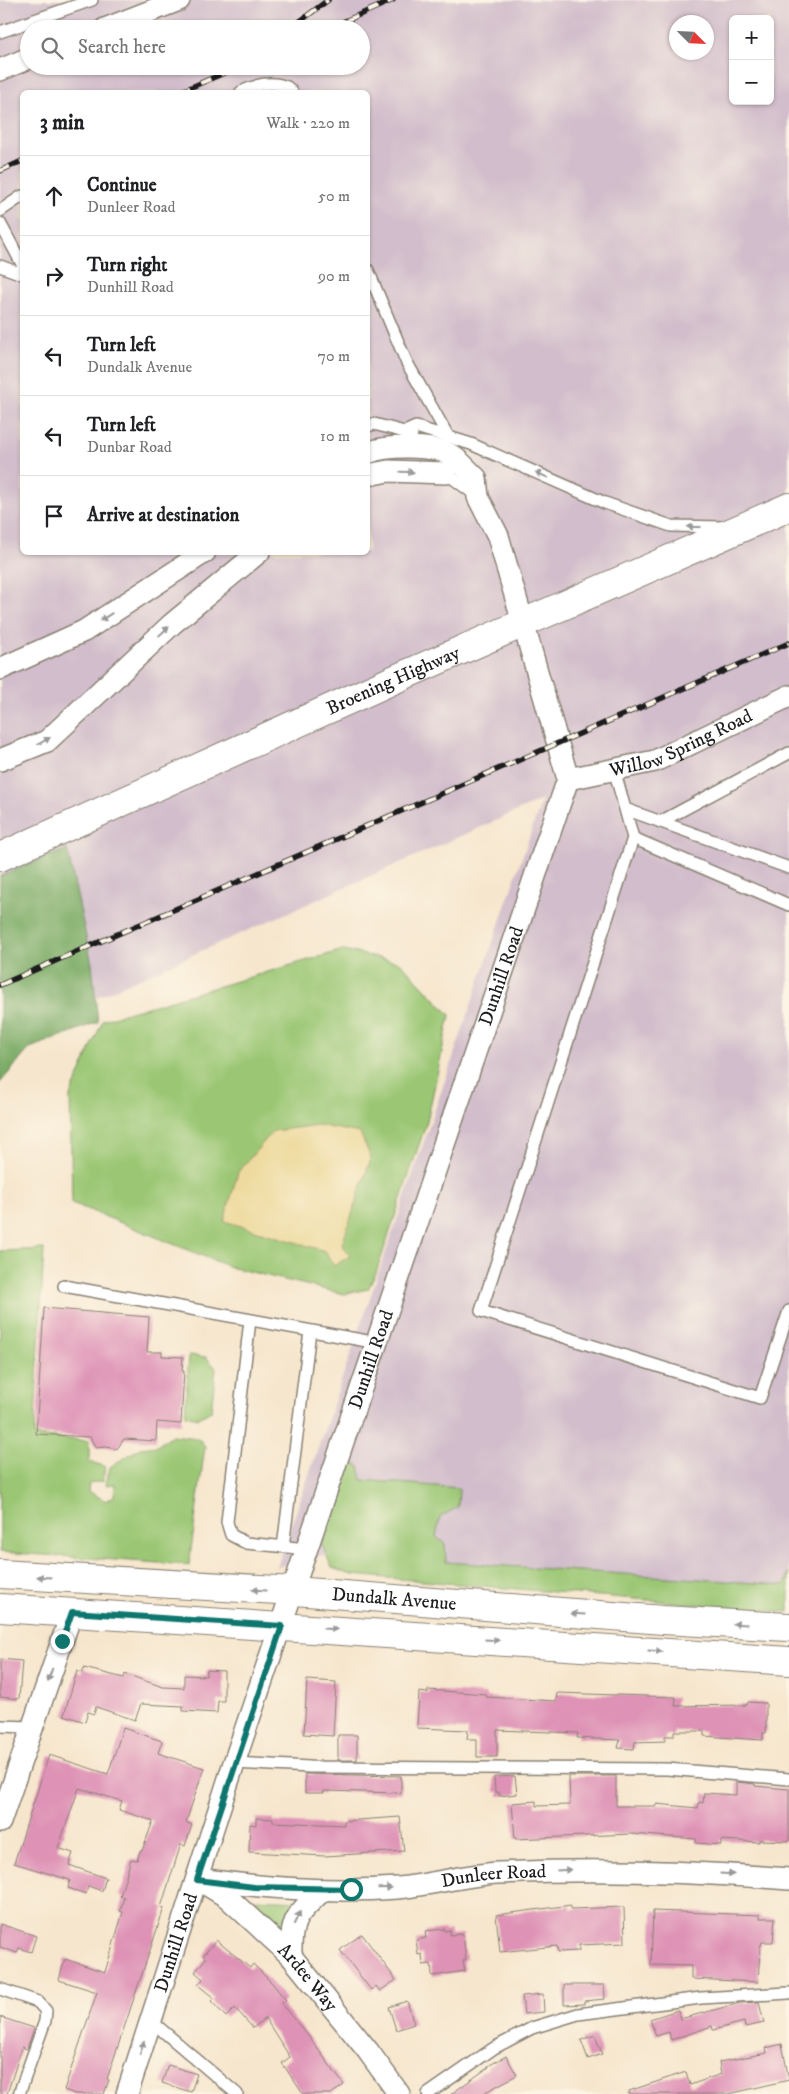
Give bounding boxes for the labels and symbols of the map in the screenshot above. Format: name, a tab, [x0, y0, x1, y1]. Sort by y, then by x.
north arrow	[669, 15, 714, 60]
one-way arrow	[399, 468, 415, 476]
one-way arrow	[535, 470, 549, 478]
one-way arrow	[686, 523, 702, 531]
one-way arrow	[99, 613, 112, 622]
one-way arrow	[158, 625, 170, 637]
street label: Broening Highway	[323, 640, 464, 720]
street label: Willow Spring Road	[606, 704, 757, 782]
one-way arrow	[38, 736, 51, 745]
street label: Dunhill Road	[474, 923, 529, 1028]
street label: Dunhill Road	[344, 1306, 399, 1412]
one-way arrow	[35, 1573, 51, 1581]
street label: Dundalk Avenue	[331, 1583, 457, 1615]
one-way arrow	[251, 1585, 267, 1593]
one-way arrow	[570, 1609, 586, 1617]
one-way arrow	[732, 1620, 748, 1628]
one-way arrow	[323, 1625, 339, 1633]
route end	[51, 1630, 74, 1653]
one-way arrow	[485, 1636, 501, 1644]
one-way arrow	[647, 1647, 663, 1655]
one-way arrow	[45, 1667, 53, 1682]
street label: Dunleer Road	[439, 1860, 547, 1893]
one-way arrow	[556, 1866, 572, 1874]
one-way arrow	[719, 1871, 735, 1879]
route start	[340, 1878, 363, 1901]
one-way arrow	[378, 1884, 394, 1892]
street label: Dunhill Road	[149, 1890, 203, 1995]
one-way arrow	[293, 1911, 301, 1925]
street label: Ardee Way	[273, 1938, 343, 2017]
one-way arrow	[138, 2040, 146, 2055]

